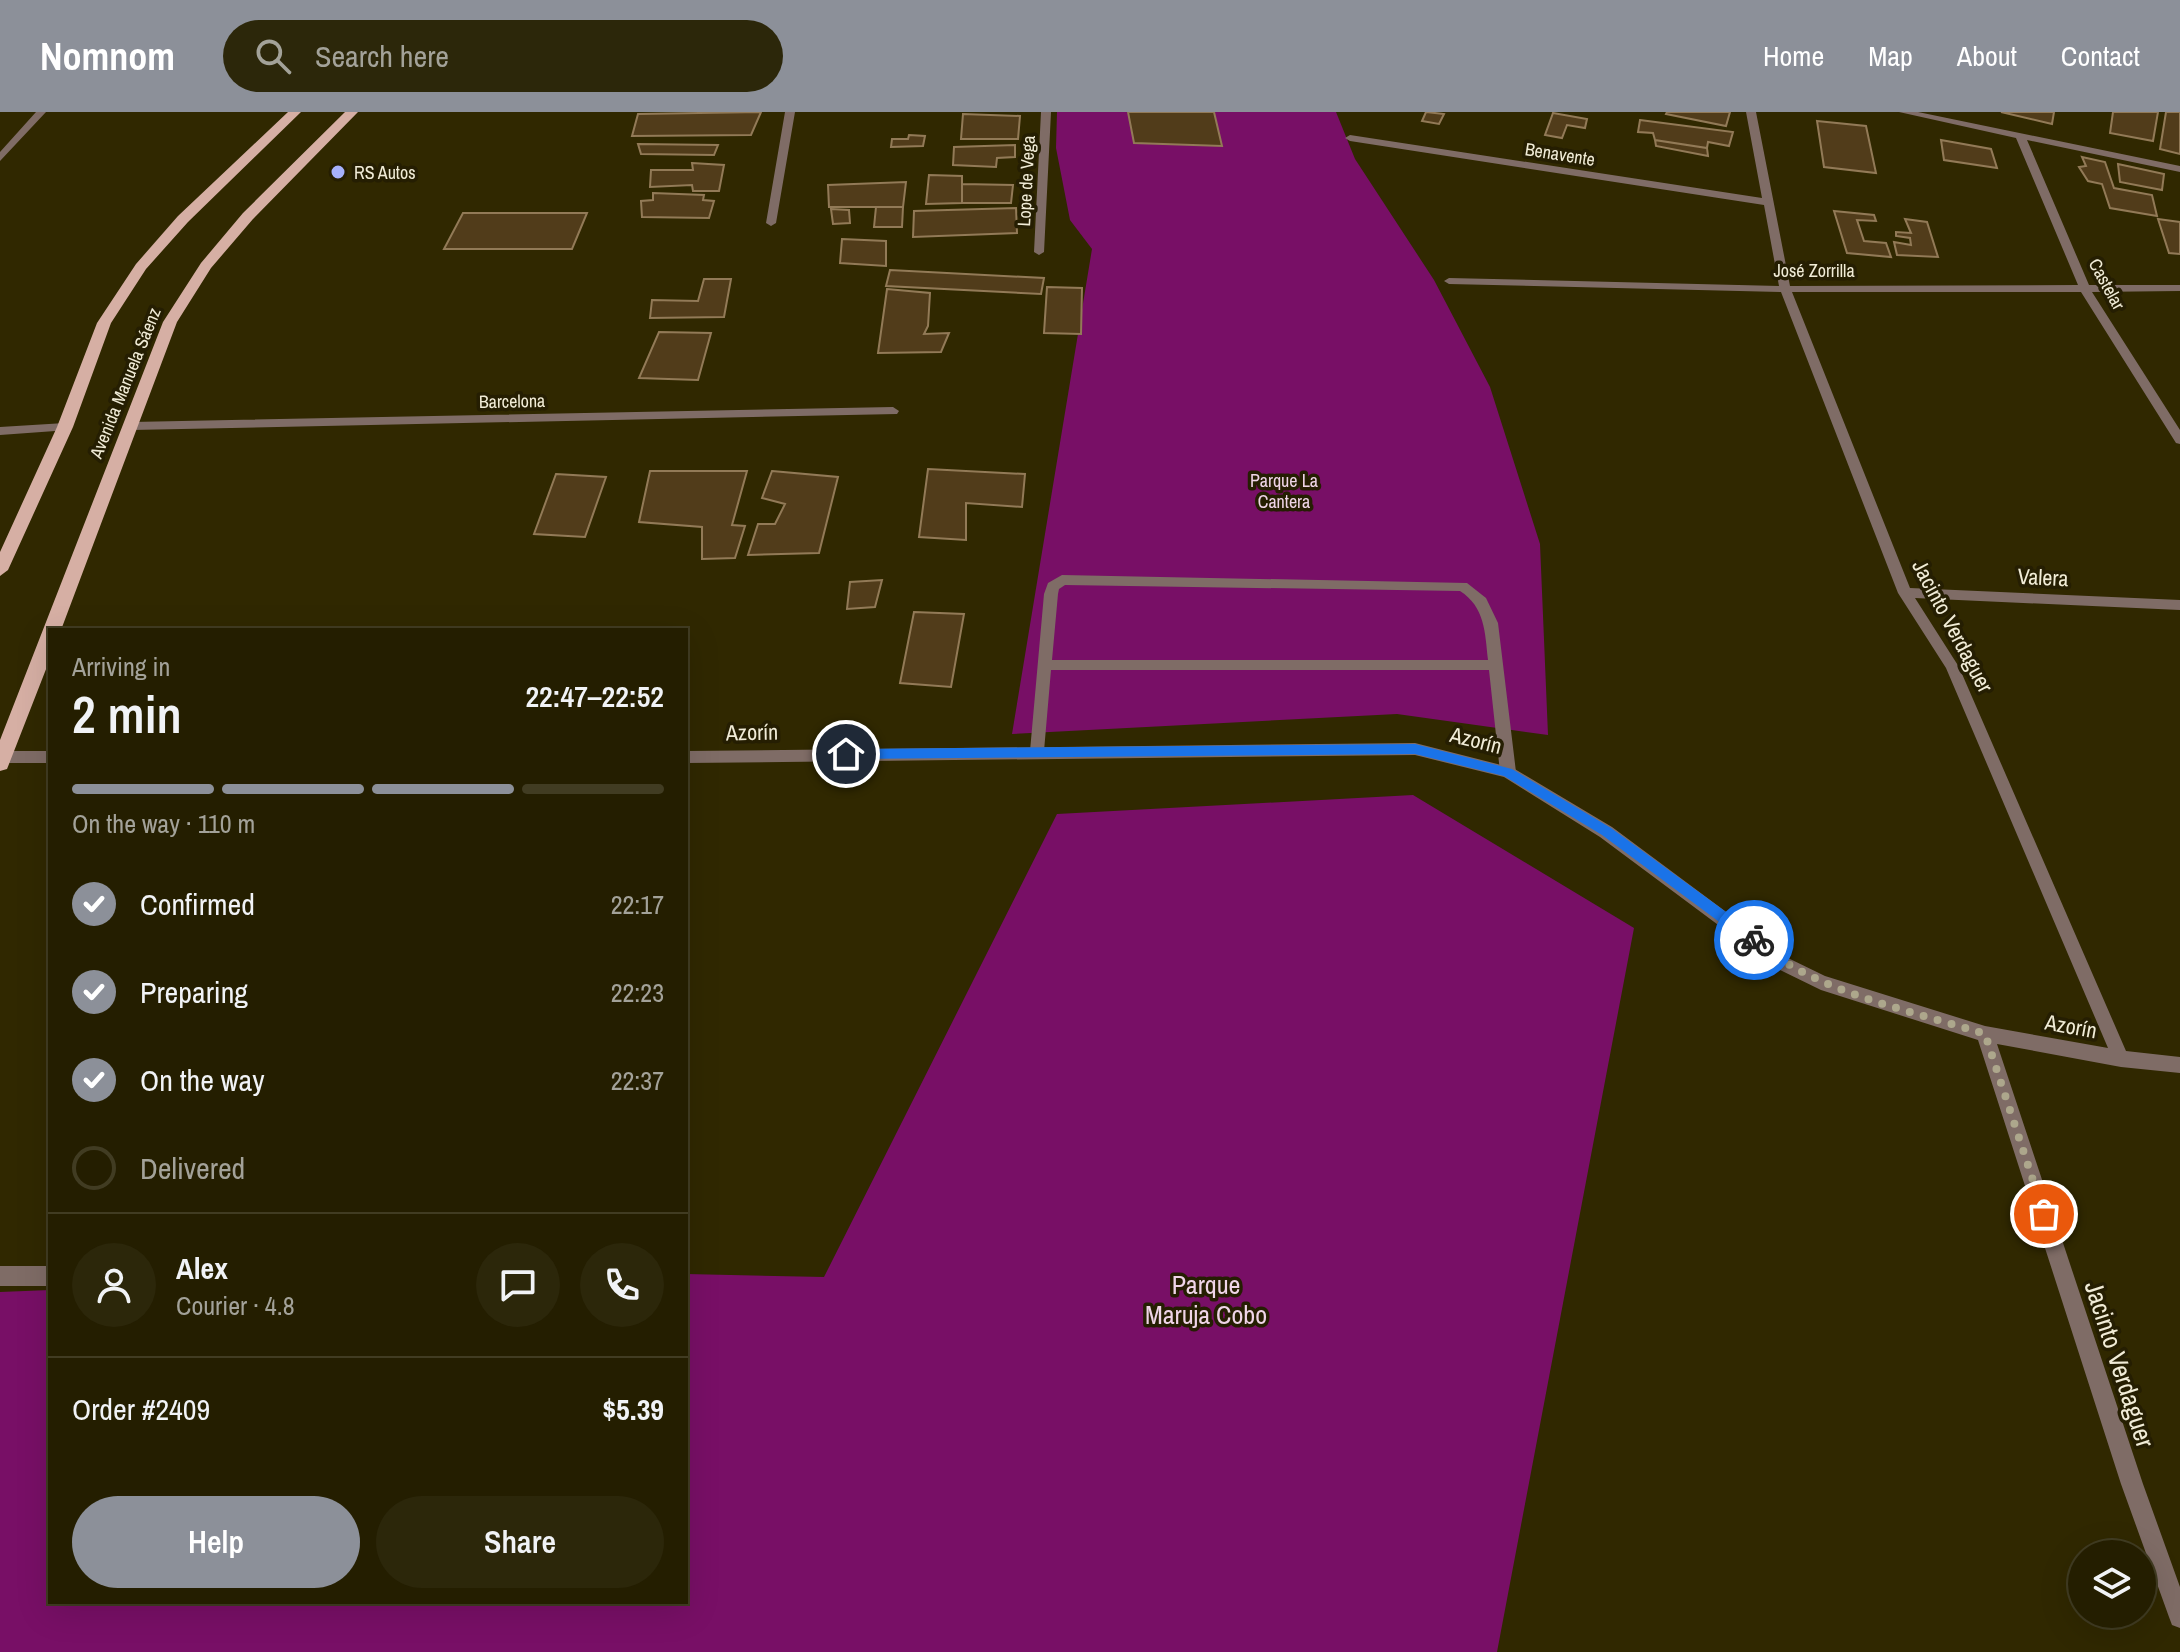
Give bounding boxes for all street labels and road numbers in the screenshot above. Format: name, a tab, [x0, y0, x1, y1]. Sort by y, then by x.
street label: Lope de Vega	[1011, 135, 1041, 227]
street label: Benavente	[1523, 136, 1597, 172]
street label: Castelar	[2083, 254, 2131, 314]
street label: José Zorrilla	[1773, 258, 1855, 283]
street label: Avenida Manuela Sáenz	[83, 304, 167, 463]
street label: Barcelona	[479, 388, 545, 414]
street label: Jacinto Verdaguer	[1905, 554, 2001, 698]
street label: Valera	[2017, 561, 2069, 593]
street label: Azorín	[725, 717, 778, 747]
street label: Azorín	[1446, 719, 1505, 761]
street label: Azorín	[2042, 1007, 2099, 1045]
street label: Jacinto Verdaguer	[2077, 1276, 2163, 1452]

